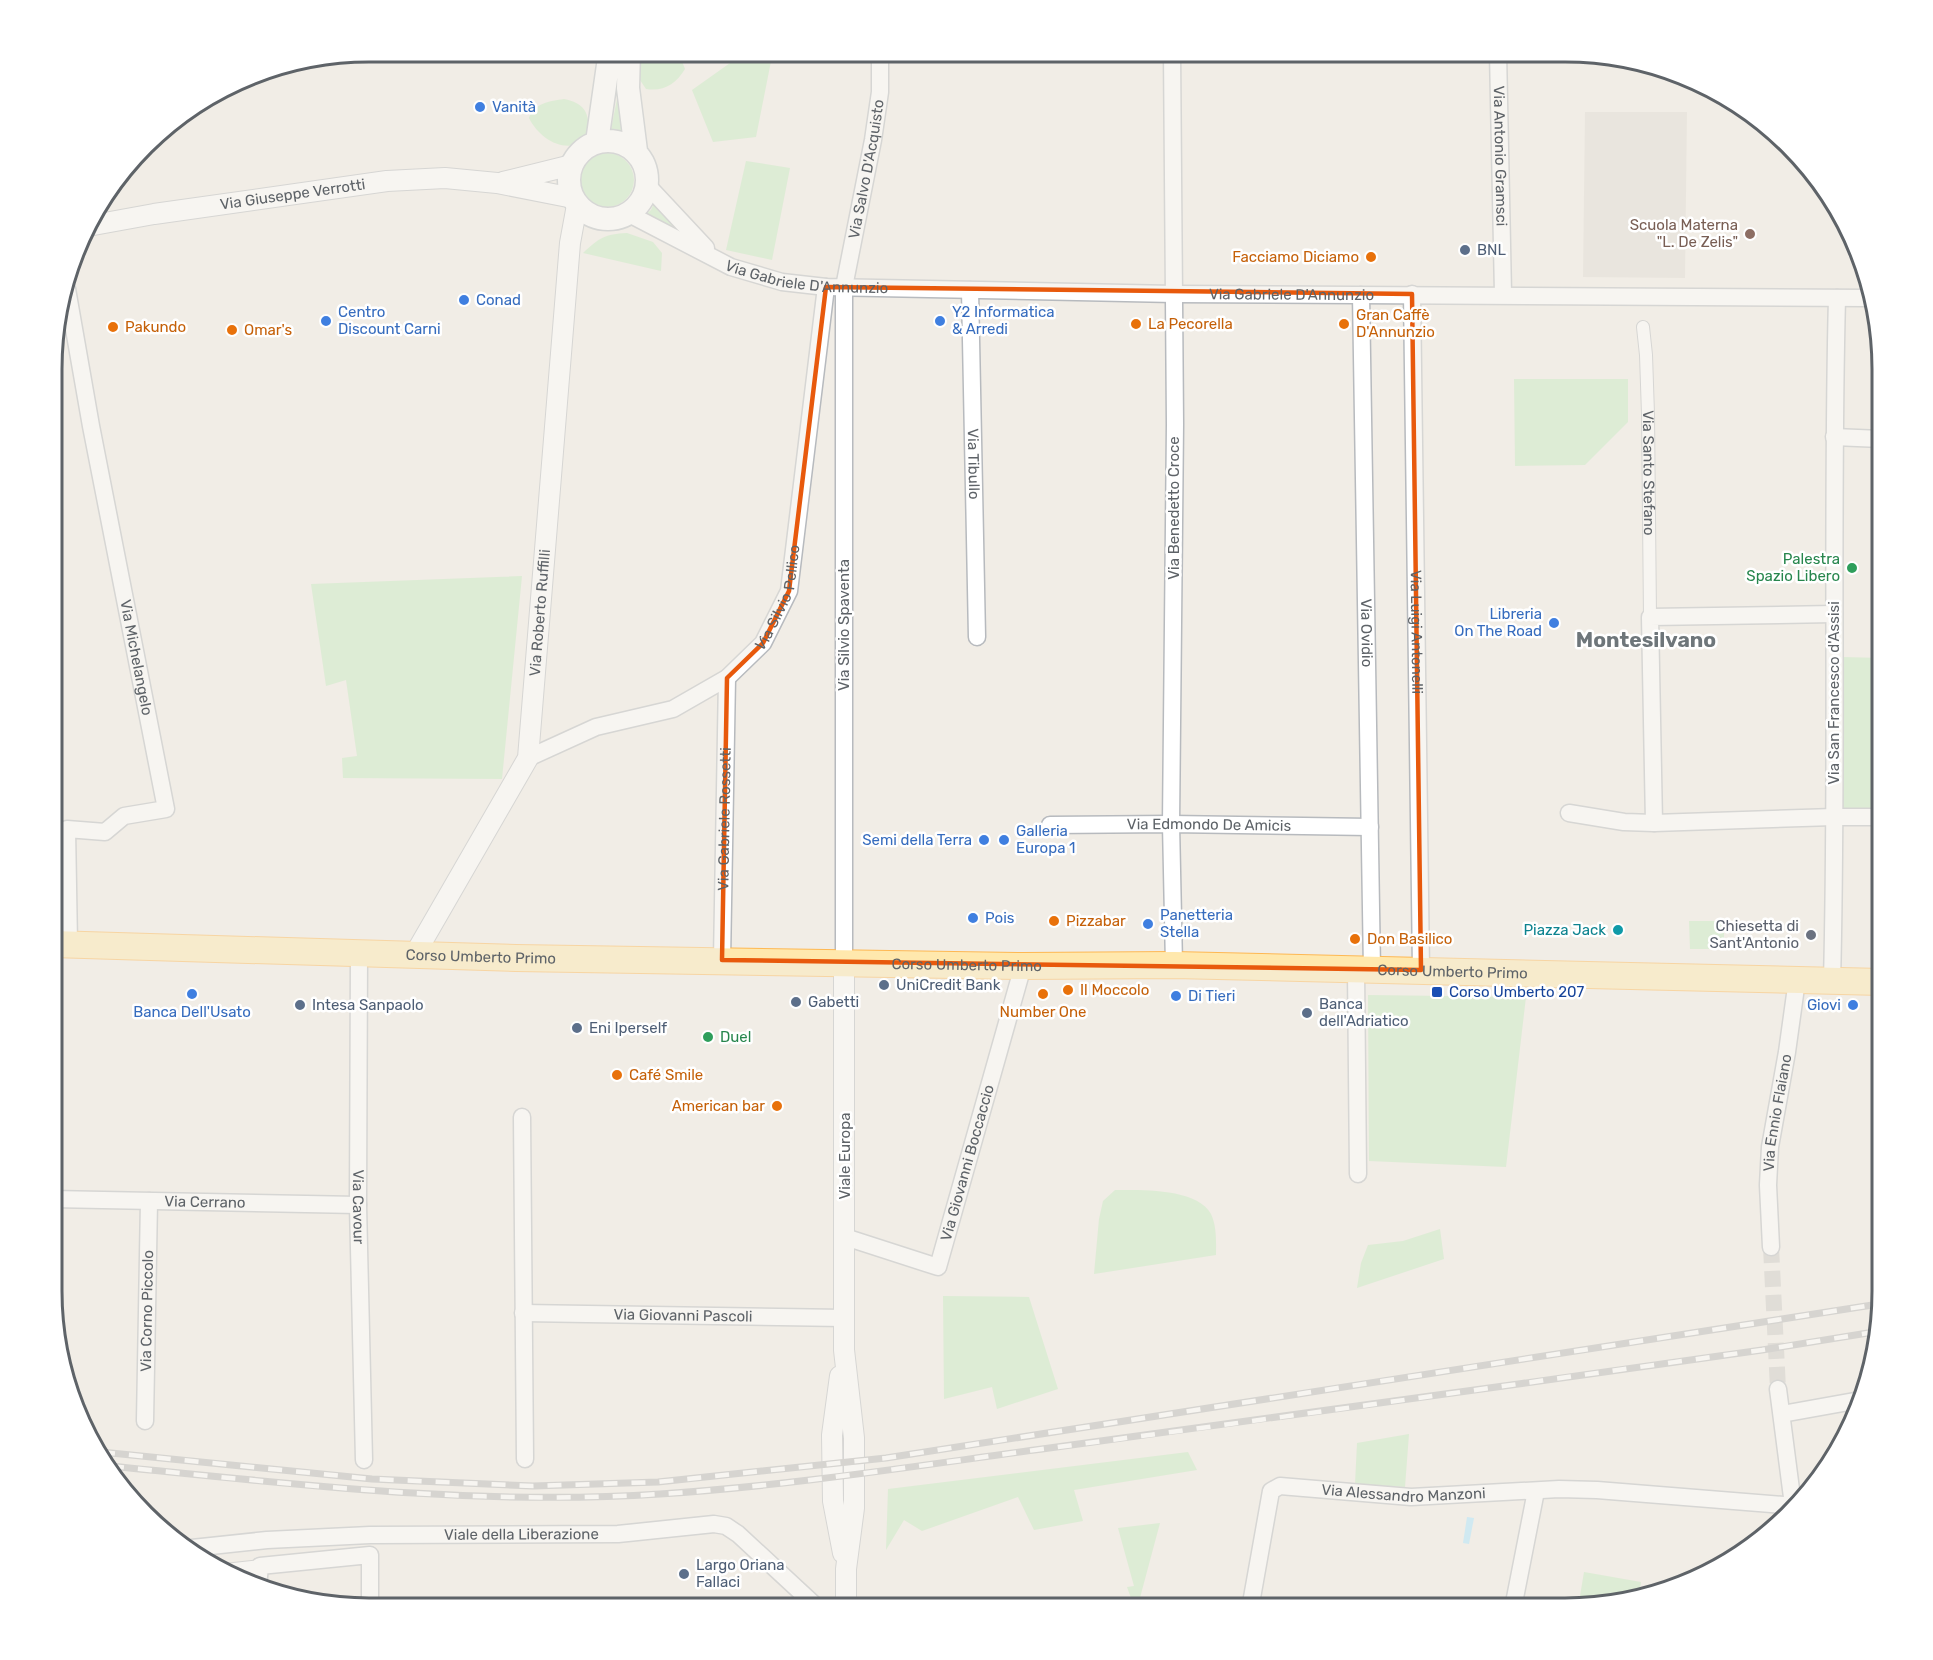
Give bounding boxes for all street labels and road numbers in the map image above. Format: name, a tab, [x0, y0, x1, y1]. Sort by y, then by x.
street label: Via Antonio Gramsci	[1490, 86, 1511, 226]
street label: Via Salvo D'Acquisto	[845, 98, 888, 240]
street label: Via Giuseppe Verrotti	[219, 175, 366, 214]
street label: Via Gabriele D'Annunzio	[722, 256, 888, 297]
street label: Via Gabriele D'Annunzio	[1209, 285, 1374, 304]
street label: Via Santo Stefano	[1639, 410, 1658, 536]
street label: Via Tibullo	[964, 428, 983, 500]
street label: Via Benedetto Croce	[1165, 436, 1183, 580]
street label: Via Silvio Pellico	[751, 544, 804, 655]
street label: Via Roberto Ruffilli	[526, 548, 554, 677]
street label: Via Silvio Spaventa	[835, 559, 853, 691]
street label: Via Luigi Antonelli	[1407, 570, 1426, 694]
street label: Via Michelangelo	[116, 598, 156, 717]
street label: Via Ovidio	[1357, 598, 1376, 667]
street label: Via San Francesco d'Assisi	[1825, 601, 1843, 785]
street label: Via Gabriele Rossetti	[714, 747, 735, 891]
street label: Via Edmondo De Amicis	[1127, 815, 1292, 835]
street label: Corso Umberto Primo	[405, 946, 556, 968]
street label: Corso Umberto Primo	[891, 955, 1042, 975]
street label: Corso Umberto Primo	[1377, 961, 1528, 982]
street label: Via Ennio Flaiano	[1760, 1053, 1795, 1172]
street label: Via Giovanni Boccaccio	[937, 1083, 998, 1243]
street label: Viale Europa	[836, 1113, 854, 1199]
street label: Via Cavour	[349, 1169, 368, 1245]
street label: Via Cerrano	[164, 1192, 246, 1212]
street label: Via Corno Piccolo	[137, 1250, 157, 1372]
street label: Via Giovanni Pascoli	[613, 1305, 753, 1326]
street label: Via Alessandro Manzoni	[1321, 1480, 1486, 1506]
street label: Viale della Liberazione	[444, 1525, 599, 1544]

